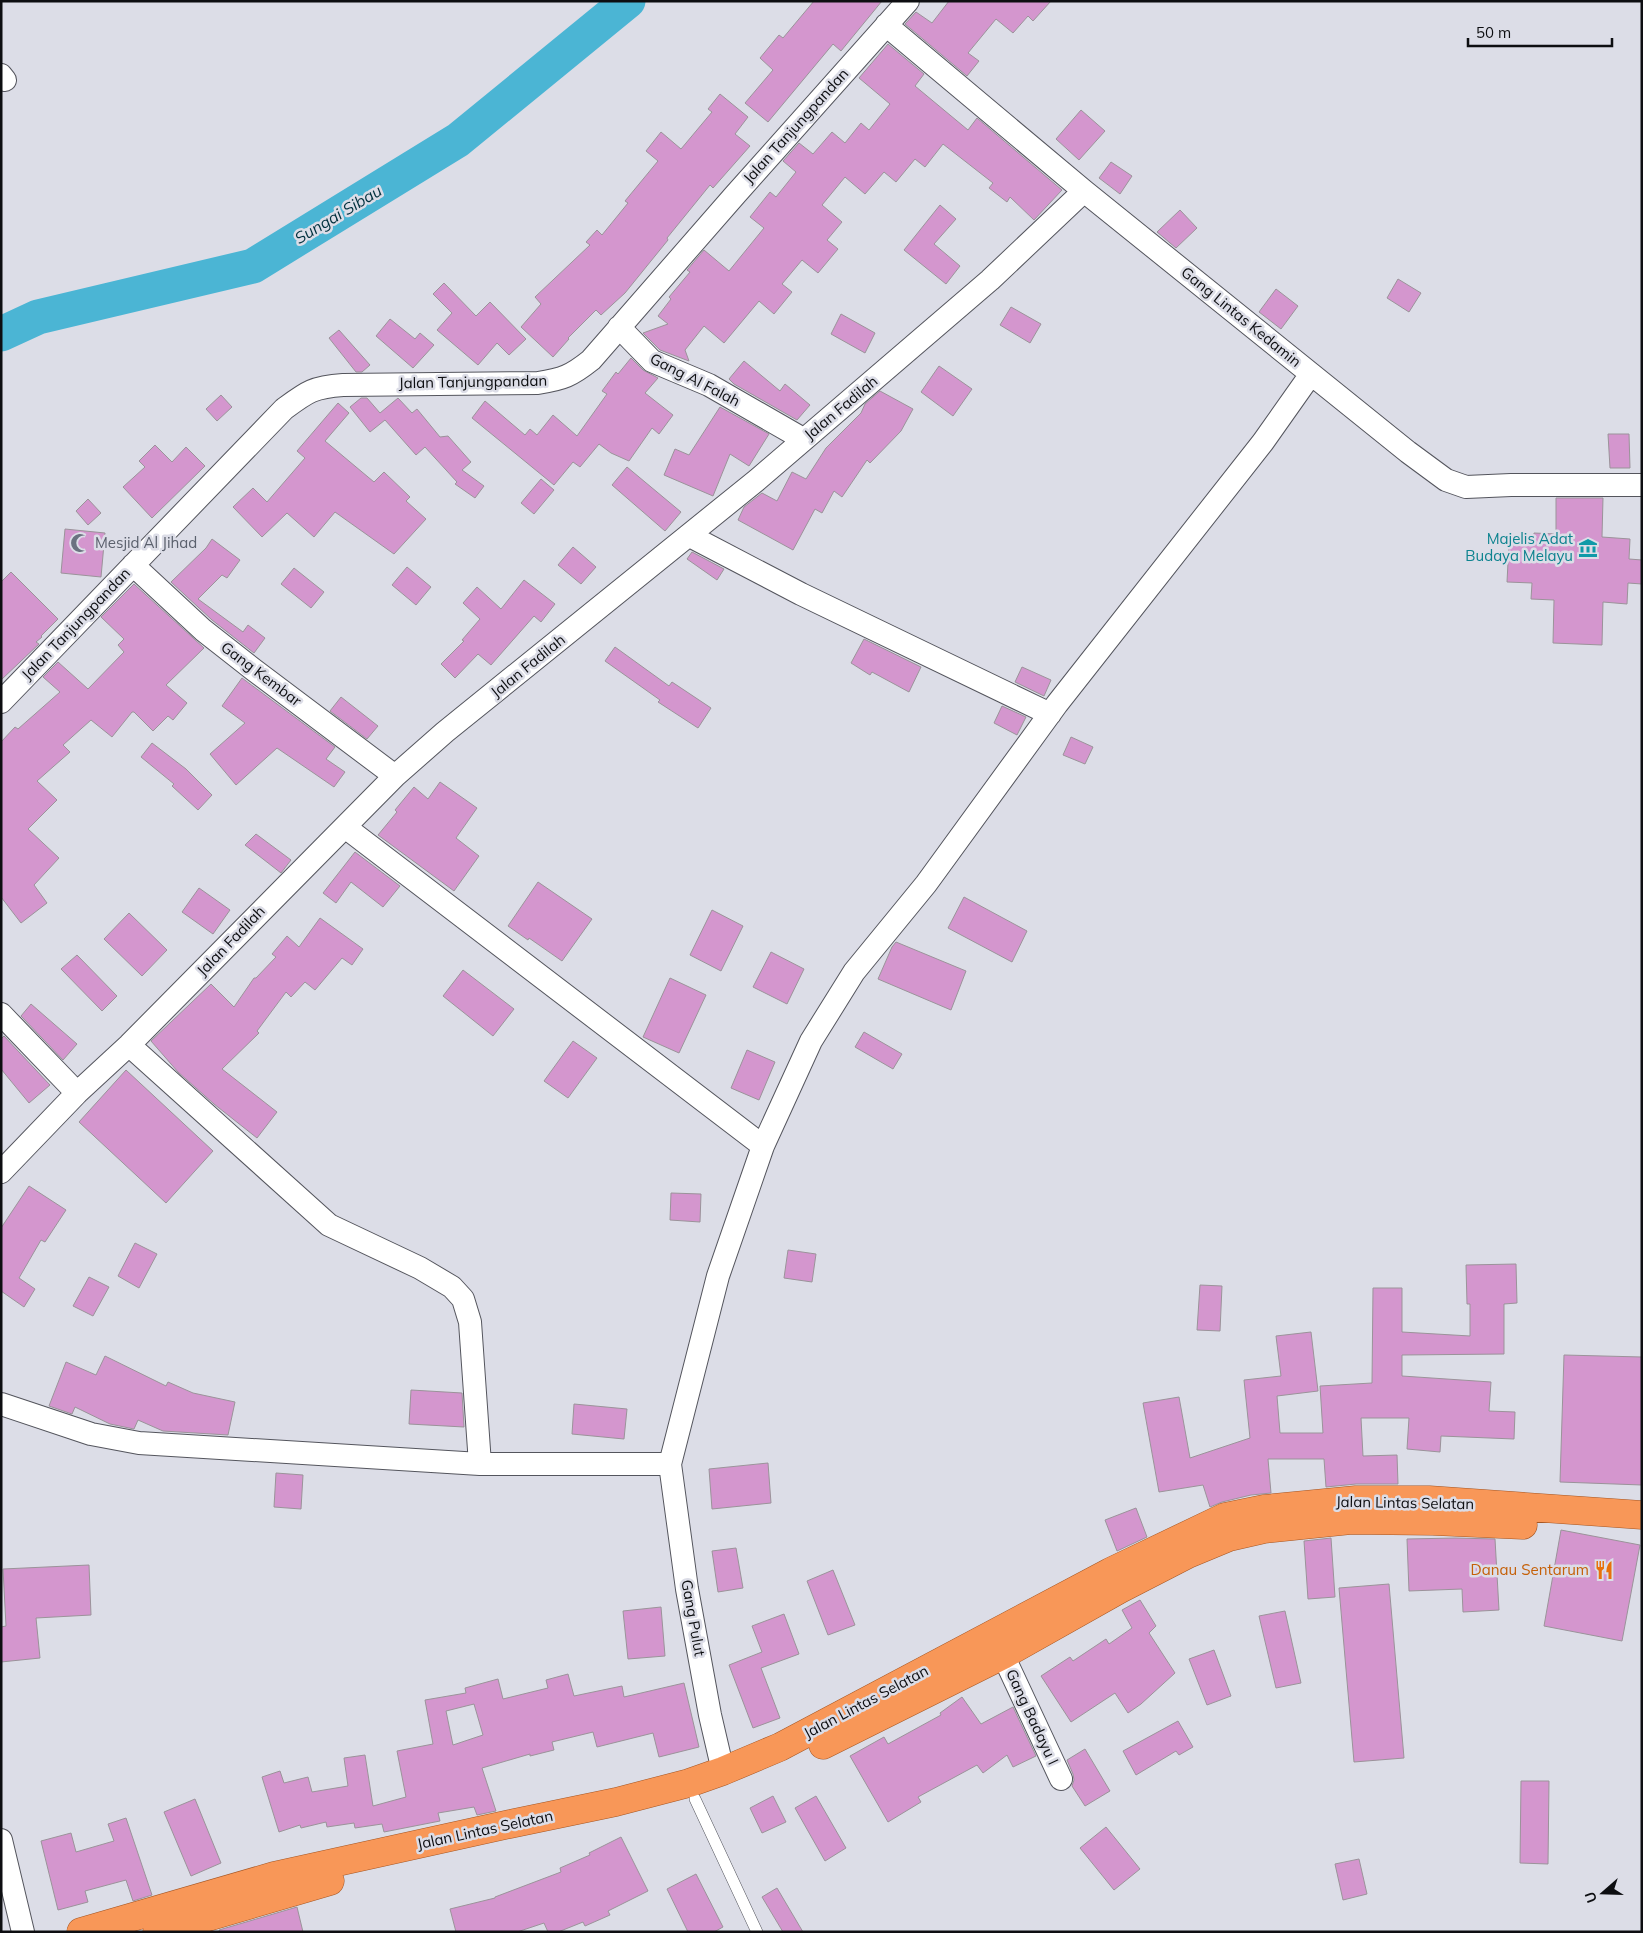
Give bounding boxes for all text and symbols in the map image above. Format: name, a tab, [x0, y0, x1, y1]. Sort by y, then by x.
scale bar	[1468, 15, 1612, 47]
text: 50 m	[1476, 23, 1511, 42]
street label: Jalan Tanjungpandan	[739, 64, 852, 187]
water label: Sungai Sibau	[291, 180, 385, 248]
street label: Gang Lintas Kedamin	[1177, 262, 1305, 371]
street label: Gang Al Falah	[647, 349, 744, 410]
street label: Jalan Tanjungpandan	[399, 371, 547, 392]
street label: Jalan Fadilah	[800, 371, 881, 444]
place label: Majelis Adat Budaya Melayu	[1465, 529, 1573, 565]
mosque icon: Mesjid Al Jihad	[69, 532, 91, 554]
place label: Mesjid Al Jihad	[95, 533, 197, 552]
museum icon: Majelis Adat Budaya Melayu	[1577, 537, 1599, 559]
street label: Jalan Tanjungpandan	[17, 564, 134, 684]
street label: Jalan Fadilah	[487, 630, 569, 701]
street label: Gang Kembar	[217, 637, 306, 710]
street label: Jalan Fadilah	[192, 902, 269, 980]
street label: Jalan Lintas Selatan	[1336, 1492, 1474, 1513]
restaurant icon: Danau Sentarum	[1593, 1559, 1615, 1581]
place label: Danau Sentarum	[1471, 1560, 1589, 1579]
street label: Gang Pulut	[677, 1578, 710, 1658]
street label: Jalan Lintas Selatan	[800, 1661, 931, 1742]
street label: Gang Badayu I	[1002, 1666, 1063, 1768]
street label: Jalan Lintas Selatan	[415, 1806, 555, 1853]
north arrow	[1578, 1868, 1628, 1918]
text: U	[1581, 1889, 1601, 1905]

